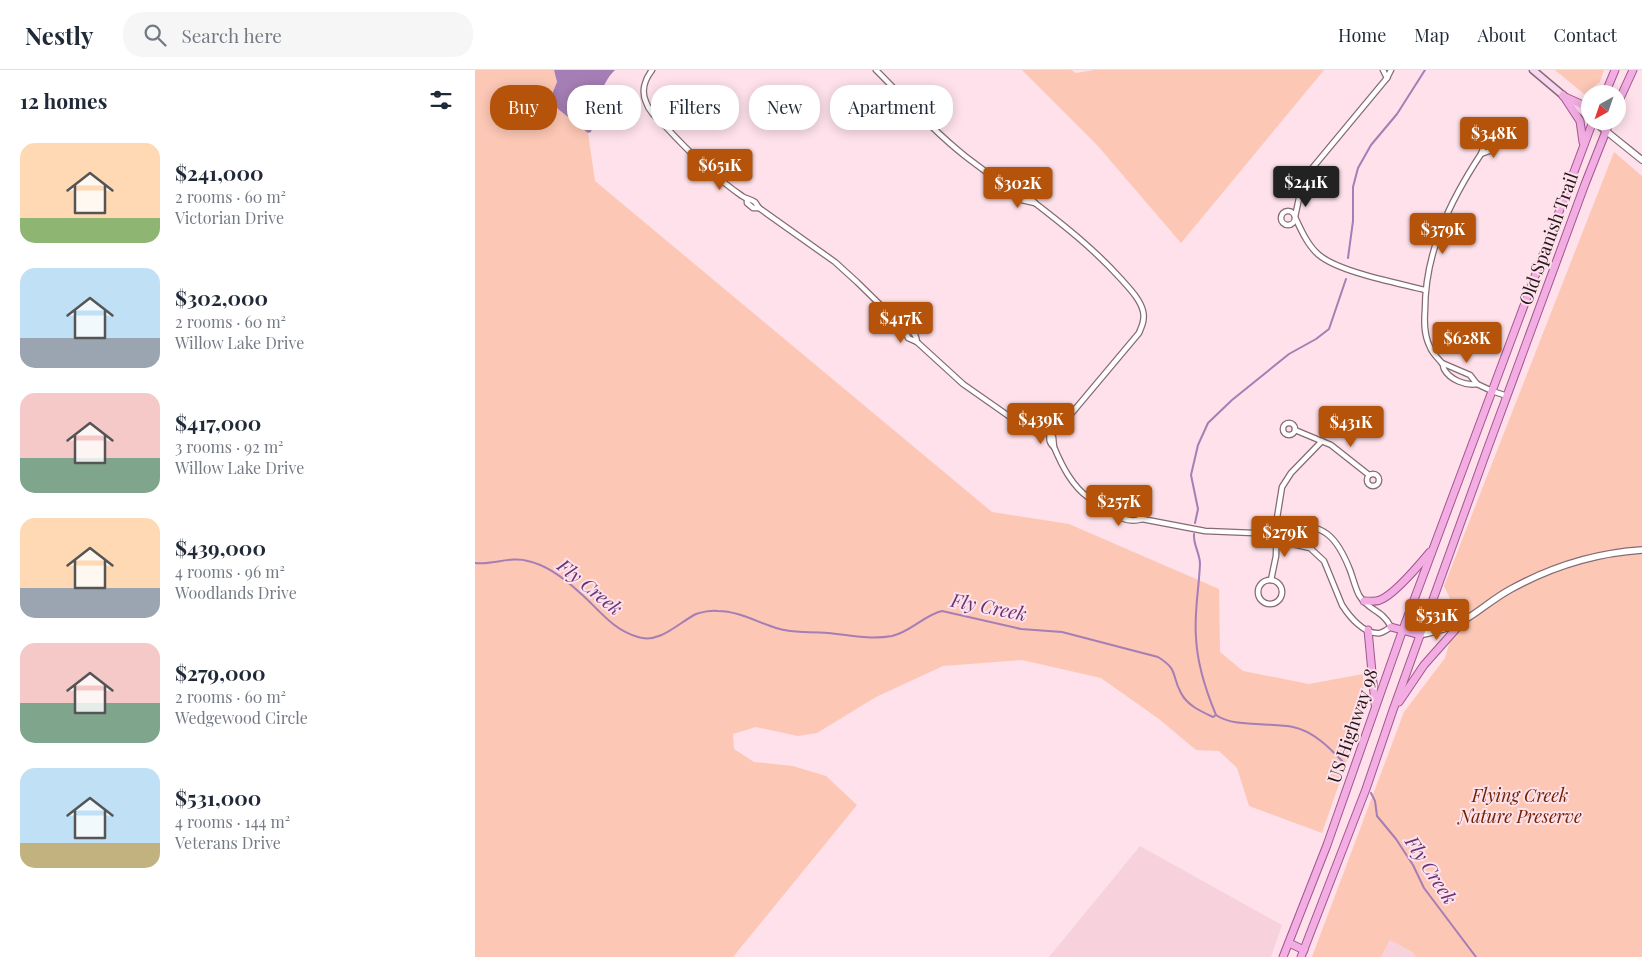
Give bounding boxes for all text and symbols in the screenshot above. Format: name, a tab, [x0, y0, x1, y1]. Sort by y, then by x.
search box	[123, 12, 473, 57]
text: Nestly	[25, 19, 93, 51]
icon: search	[141, 21, 169, 49]
text: Search here	[181, 22, 282, 48]
text: Home	[1338, 23, 1386, 47]
text: Map	[1414, 23, 1449, 47]
text: About	[1477, 23, 1526, 47]
text: Contact	[1554, 23, 1617, 47]
chip: Buy	[490, 85, 557, 130]
chip: Rent	[567, 85, 641, 130]
chip: Filters	[651, 85, 739, 130]
chip: New	[749, 85, 820, 130]
chip: Apartment	[830, 85, 953, 130]
north arrow	[1581, 85, 1626, 130]
map controls	[1581, 85, 1626, 130]
text: 12 homes	[20, 86, 107, 114]
icon: filters	[427, 86, 455, 114]
pin: $348K	[1459, 116, 1529, 159]
text: $348K	[1471, 122, 1517, 143]
pin: $651K	[685, 148, 755, 191]
text: $651K	[698, 154, 742, 175]
text: $241,000	[175, 158, 264, 186]
icon: home	[60, 163, 120, 223]
pin: $302K	[983, 166, 1053, 209]
pin: $241K	[1271, 166, 1341, 208]
street label: Old Spanish Trail	[1513, 169, 1583, 308]
text: $241K	[1284, 171, 1328, 192]
text: $302K	[994, 172, 1042, 193]
text: 2 rooms · 60 m²	[175, 186, 286, 207]
text: Victorian Drive	[175, 207, 284, 228]
pin: $379K	[1408, 212, 1478, 255]
text: $379K	[1421, 218, 1465, 239]
text: $302,000	[175, 283, 268, 311]
icon: home	[60, 288, 120, 348]
pin: $417K	[866, 302, 936, 344]
text: $417K	[880, 307, 922, 328]
text: 2 rooms · 60 m²	[175, 311, 286, 332]
pin: $628K	[1432, 322, 1502, 364]
text: $628K	[1444, 327, 1490, 348]
text: Willow Lake Drive	[175, 332, 304, 353]
pin: $439K	[1006, 402, 1076, 445]
pin: $431K	[1316, 406, 1386, 448]
text: $417,000	[175, 408, 261, 436]
text: $439K	[1018, 408, 1064, 429]
text: $431K	[1330, 411, 1372, 432]
icon: home	[60, 413, 120, 473]
text: 3 rooms · 92 m²	[175, 436, 284, 457]
text: Willow Lake Drive	[175, 457, 304, 478]
pin: $257K	[1084, 484, 1154, 527]
text: $257K	[1097, 490, 1141, 511]
pin: $279K	[1250, 516, 1320, 558]
text: $279K	[1262, 521, 1308, 542]
text: $439,000	[175, 533, 266, 561]
icon: home	[60, 538, 120, 598]
water label: Fly Creek	[552, 551, 629, 621]
text: 4 rooms · 96 m²	[175, 561, 285, 582]
text: Woodlands Drive	[175, 582, 297, 603]
water label: Fly Creek	[948, 586, 1029, 626]
pin: $531K	[1402, 598, 1472, 641]
text: $531K	[1416, 604, 1458, 625]
text: $279,000	[175, 658, 266, 686]
icon: home	[60, 663, 120, 723]
street label: US Highway 98	[1321, 665, 1383, 786]
text: 2 rooms · 60 m²	[175, 686, 286, 707]
text: Wedgewood Circle	[175, 707, 308, 728]
text: $531,000	[175, 783, 261, 811]
park label: Flying Creek Nature Preserve	[1456, 783, 1582, 828]
icon: home	[60, 788, 120, 848]
text: 4 rooms · 144 m²	[175, 811, 290, 832]
water label: Fly Creek	[1400, 829, 1464, 909]
text: Veterans Drive	[175, 832, 281, 853]

